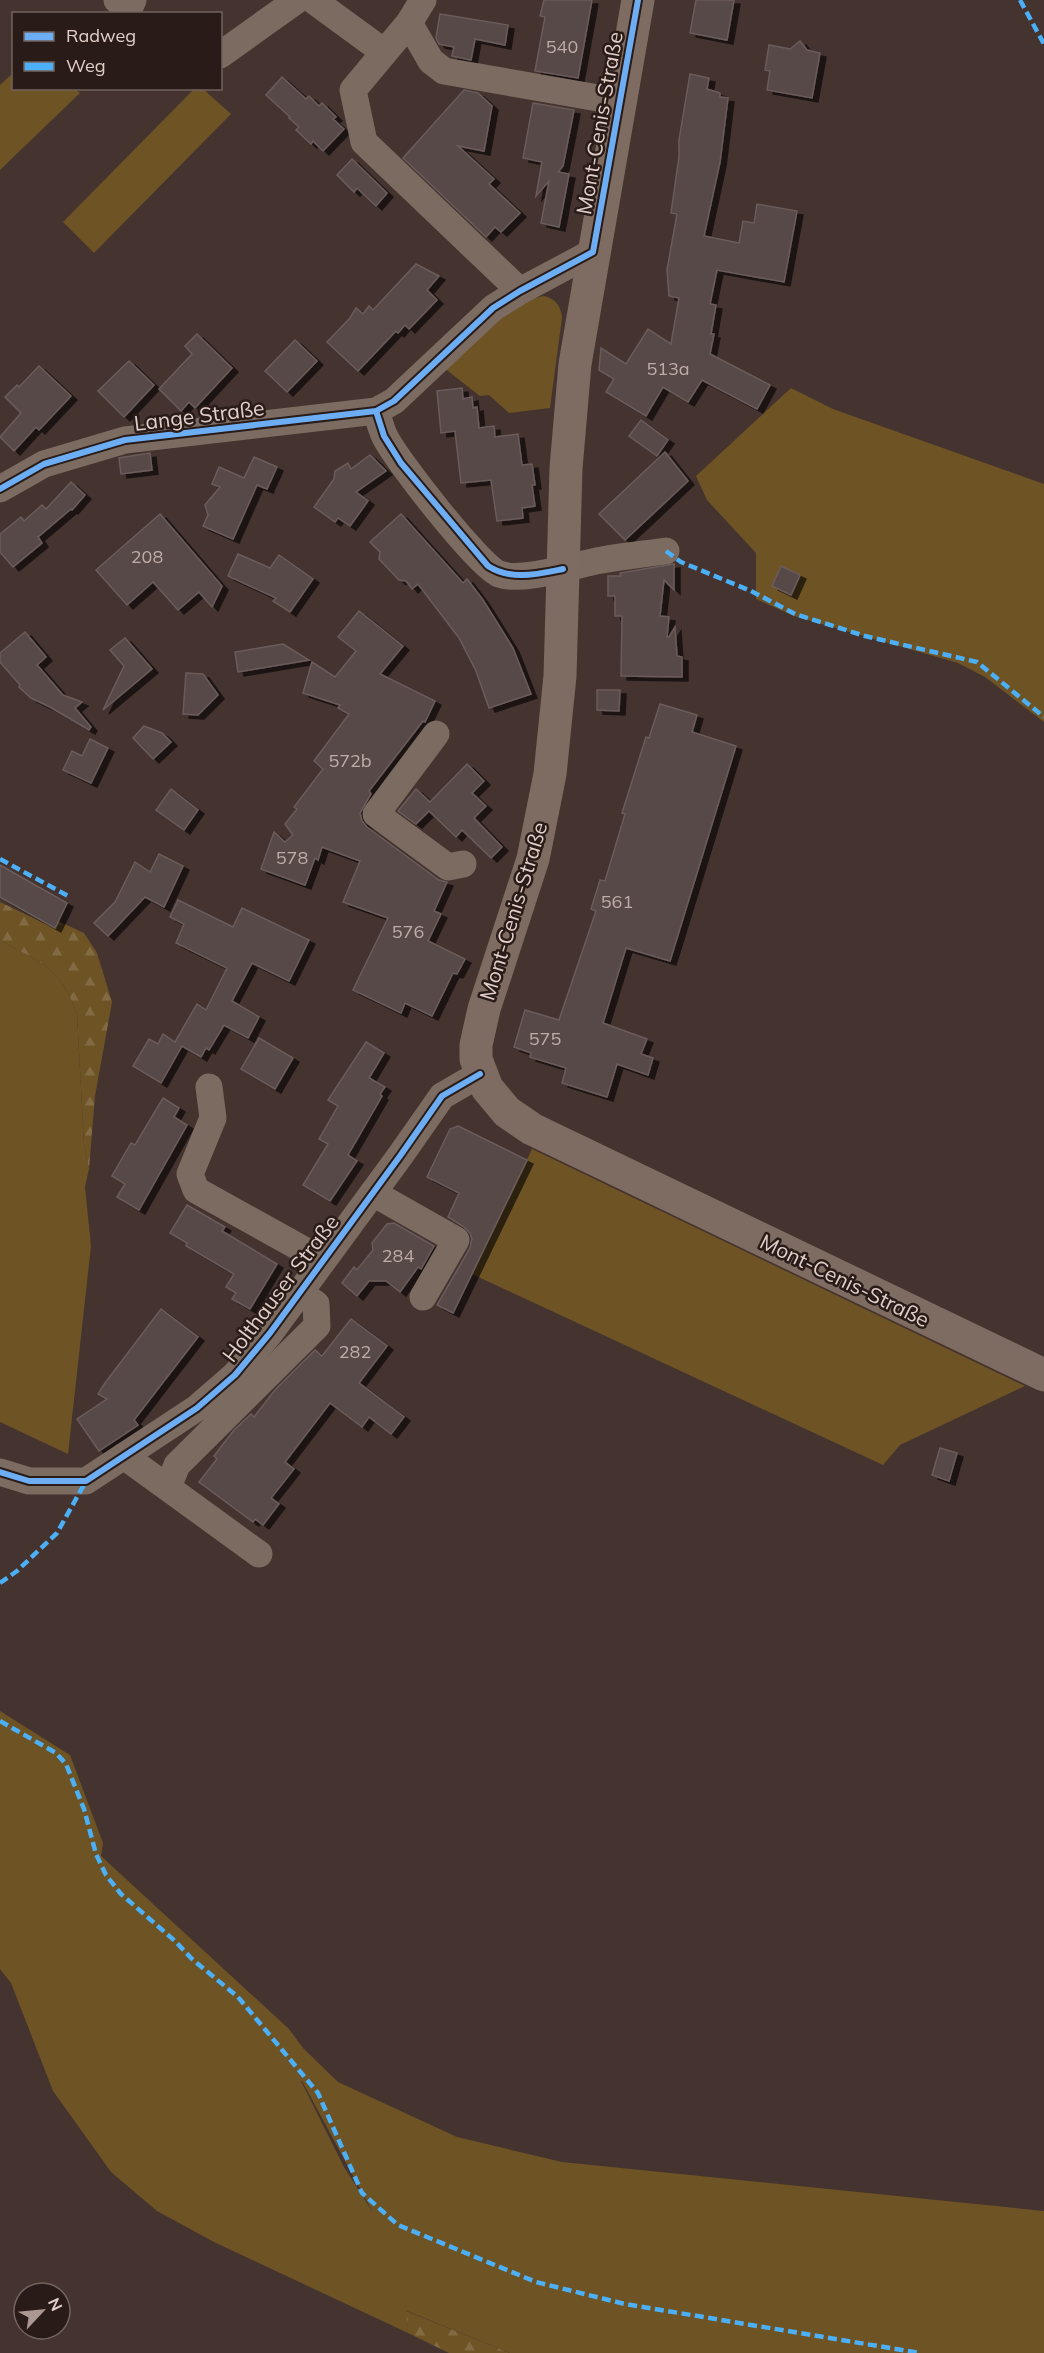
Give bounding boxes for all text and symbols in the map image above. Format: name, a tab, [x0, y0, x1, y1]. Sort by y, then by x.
legend	[12, 12, 222, 90]
text: Radweg	[66, 24, 136, 47]
street label: Mont-Cenis-Straße	[570, 30, 628, 216]
house number: 540	[546, 35, 578, 58]
text: Weg	[66, 54, 106, 77]
house number: 513a	[646, 357, 690, 380]
street label: Lange Straße	[132, 394, 266, 436]
house number: 208	[131, 545, 163, 568]
house number: 572b	[328, 749, 372, 772]
street label: Mont-Cenis-Straße	[474, 819, 552, 1003]
house number: 578	[276, 846, 308, 869]
house number: 561	[601, 890, 633, 913]
house number: 576	[392, 920, 424, 943]
house number: 575	[529, 1027, 561, 1050]
street label: Holthauser Straße	[216, 1209, 344, 1367]
street label: Mont-Cenis-Straße	[756, 1228, 934, 1332]
house number: 284	[382, 1244, 414, 1267]
house number: 282	[339, 1340, 371, 1363]
north arrow	[12, 2281, 72, 2341]
text: N	[44, 2295, 67, 2314]

